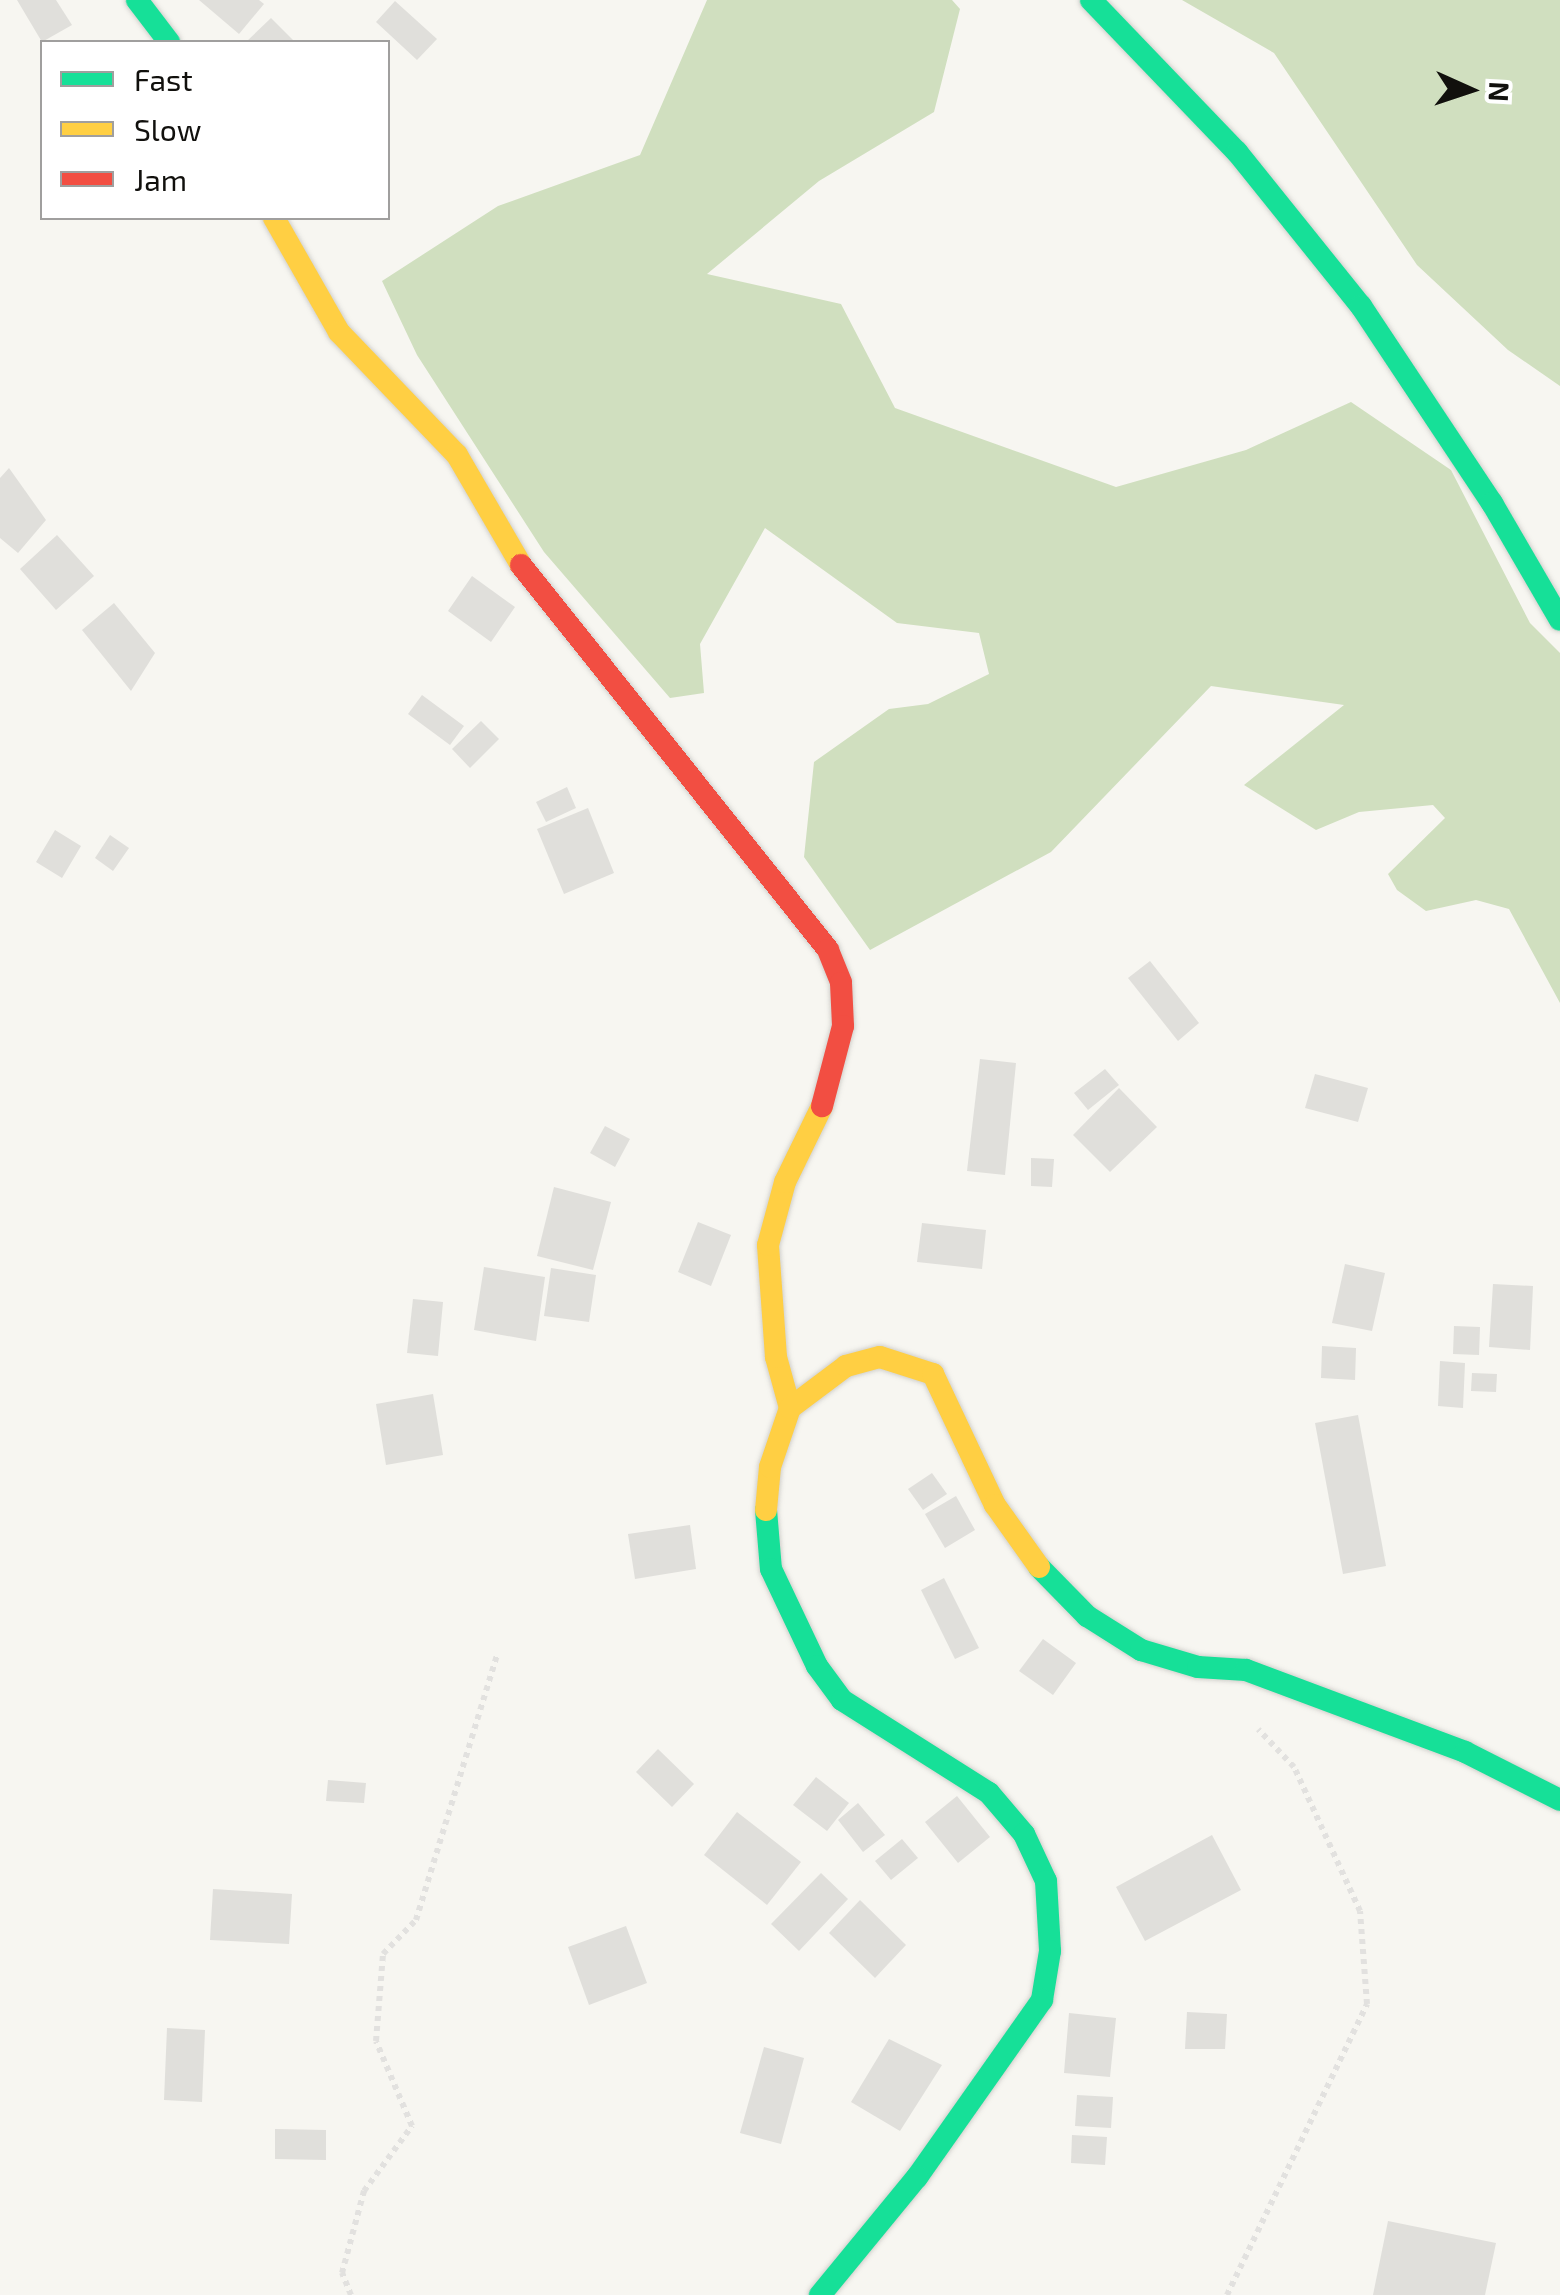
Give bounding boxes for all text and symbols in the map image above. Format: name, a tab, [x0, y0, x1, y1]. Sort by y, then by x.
legend	[40, 40, 390, 220]
north arrow	[1420, 40, 1520, 140]
text: Fast	[134, 61, 193, 97]
text: N	[1482, 81, 1517, 103]
text: Slow	[134, 111, 201, 147]
text: Jam	[134, 161, 187, 197]

